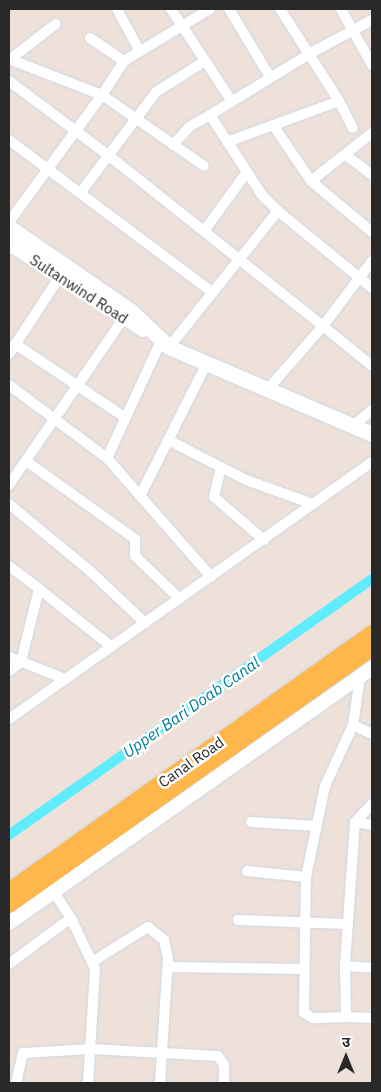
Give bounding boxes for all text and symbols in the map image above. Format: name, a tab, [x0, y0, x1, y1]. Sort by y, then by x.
street label: Sultanwind Road	[27, 251, 131, 327]
water label: Upper Bari Doab Canal	[119, 653, 263, 761]
street label: Canal Road	[155, 733, 227, 791]
north arrow	[321, 1032, 371, 1082]
text: उ	[342, 1033, 350, 1051]

